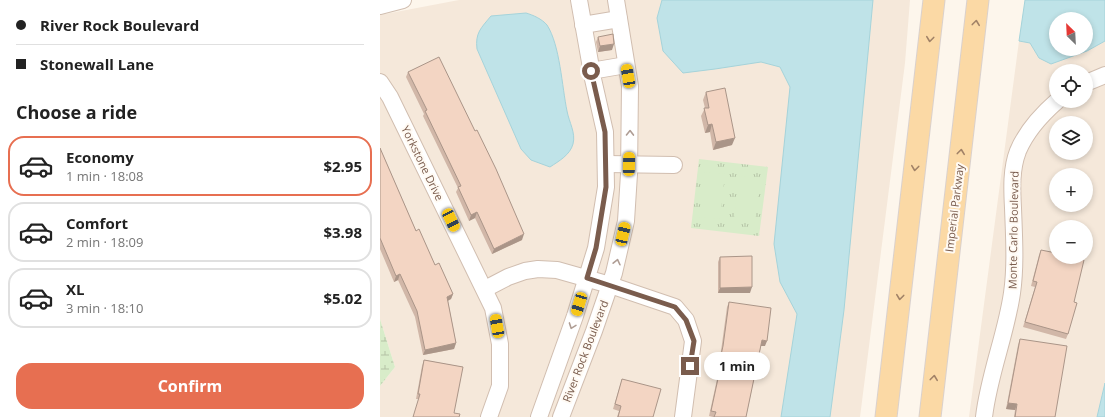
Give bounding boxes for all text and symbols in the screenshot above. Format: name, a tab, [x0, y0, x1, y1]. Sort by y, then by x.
north arrow	[1049, 12, 1093, 56]
map controls	[1049, 12, 1093, 264]
text: River Rock Boulevard	[40, 15, 199, 35]
one-way arrow	[971, 20, 980, 26]
one-way arrow	[926, 36, 935, 42]
text: Stonewall Lane	[40, 54, 154, 74]
route start	[582, 62, 600, 80]
car	[620, 63, 636, 89]
button: locate	[1049, 64, 1093, 108]
text: Choose a ride	[16, 100, 137, 124]
button: layers	[1049, 116, 1093, 160]
street label: Yorkstone Drive	[398, 123, 448, 203]
one-way arrow	[626, 130, 634, 136]
text: Economy	[66, 147, 134, 167]
icon: car	[18, 148, 54, 184]
one-way arrow	[956, 149, 965, 155]
car	[623, 152, 635, 176]
text: $2.95	[323, 156, 362, 176]
street label: Imperial Parkway	[941, 163, 967, 253]
one-way arrow	[911, 165, 920, 171]
text: 1 min · 18:08	[66, 167, 143, 185]
button: +	[1049, 168, 1093, 212]
street label: Monte Carlo Boulevard	[1004, 171, 1022, 289]
car	[440, 207, 462, 233]
text: Comfort	[66, 213, 128, 233]
icon: car	[18, 214, 54, 250]
button: −	[1049, 220, 1093, 264]
car	[614, 221, 632, 247]
text: $3.98	[323, 222, 362, 242]
text: 2 min · 18:09	[66, 233, 143, 251]
one-way arrow	[612, 259, 620, 265]
text: XL	[66, 279, 84, 299]
icon: car	[18, 280, 54, 316]
text: $5.02	[323, 288, 362, 308]
car	[570, 291, 588, 317]
one-way arrow	[896, 294, 905, 300]
street label: River Rock Boulevard	[559, 298, 611, 404]
text: 3 min · 18:10	[66, 299, 143, 317]
car	[489, 313, 505, 339]
one-way arrow	[568, 322, 576, 329]
callout: 1 min	[704, 352, 770, 380]
route end	[681, 357, 699, 375]
text: 1 min	[719, 357, 755, 375]
button: Confirm	[16, 363, 364, 409]
one-way arrow	[929, 375, 938, 381]

